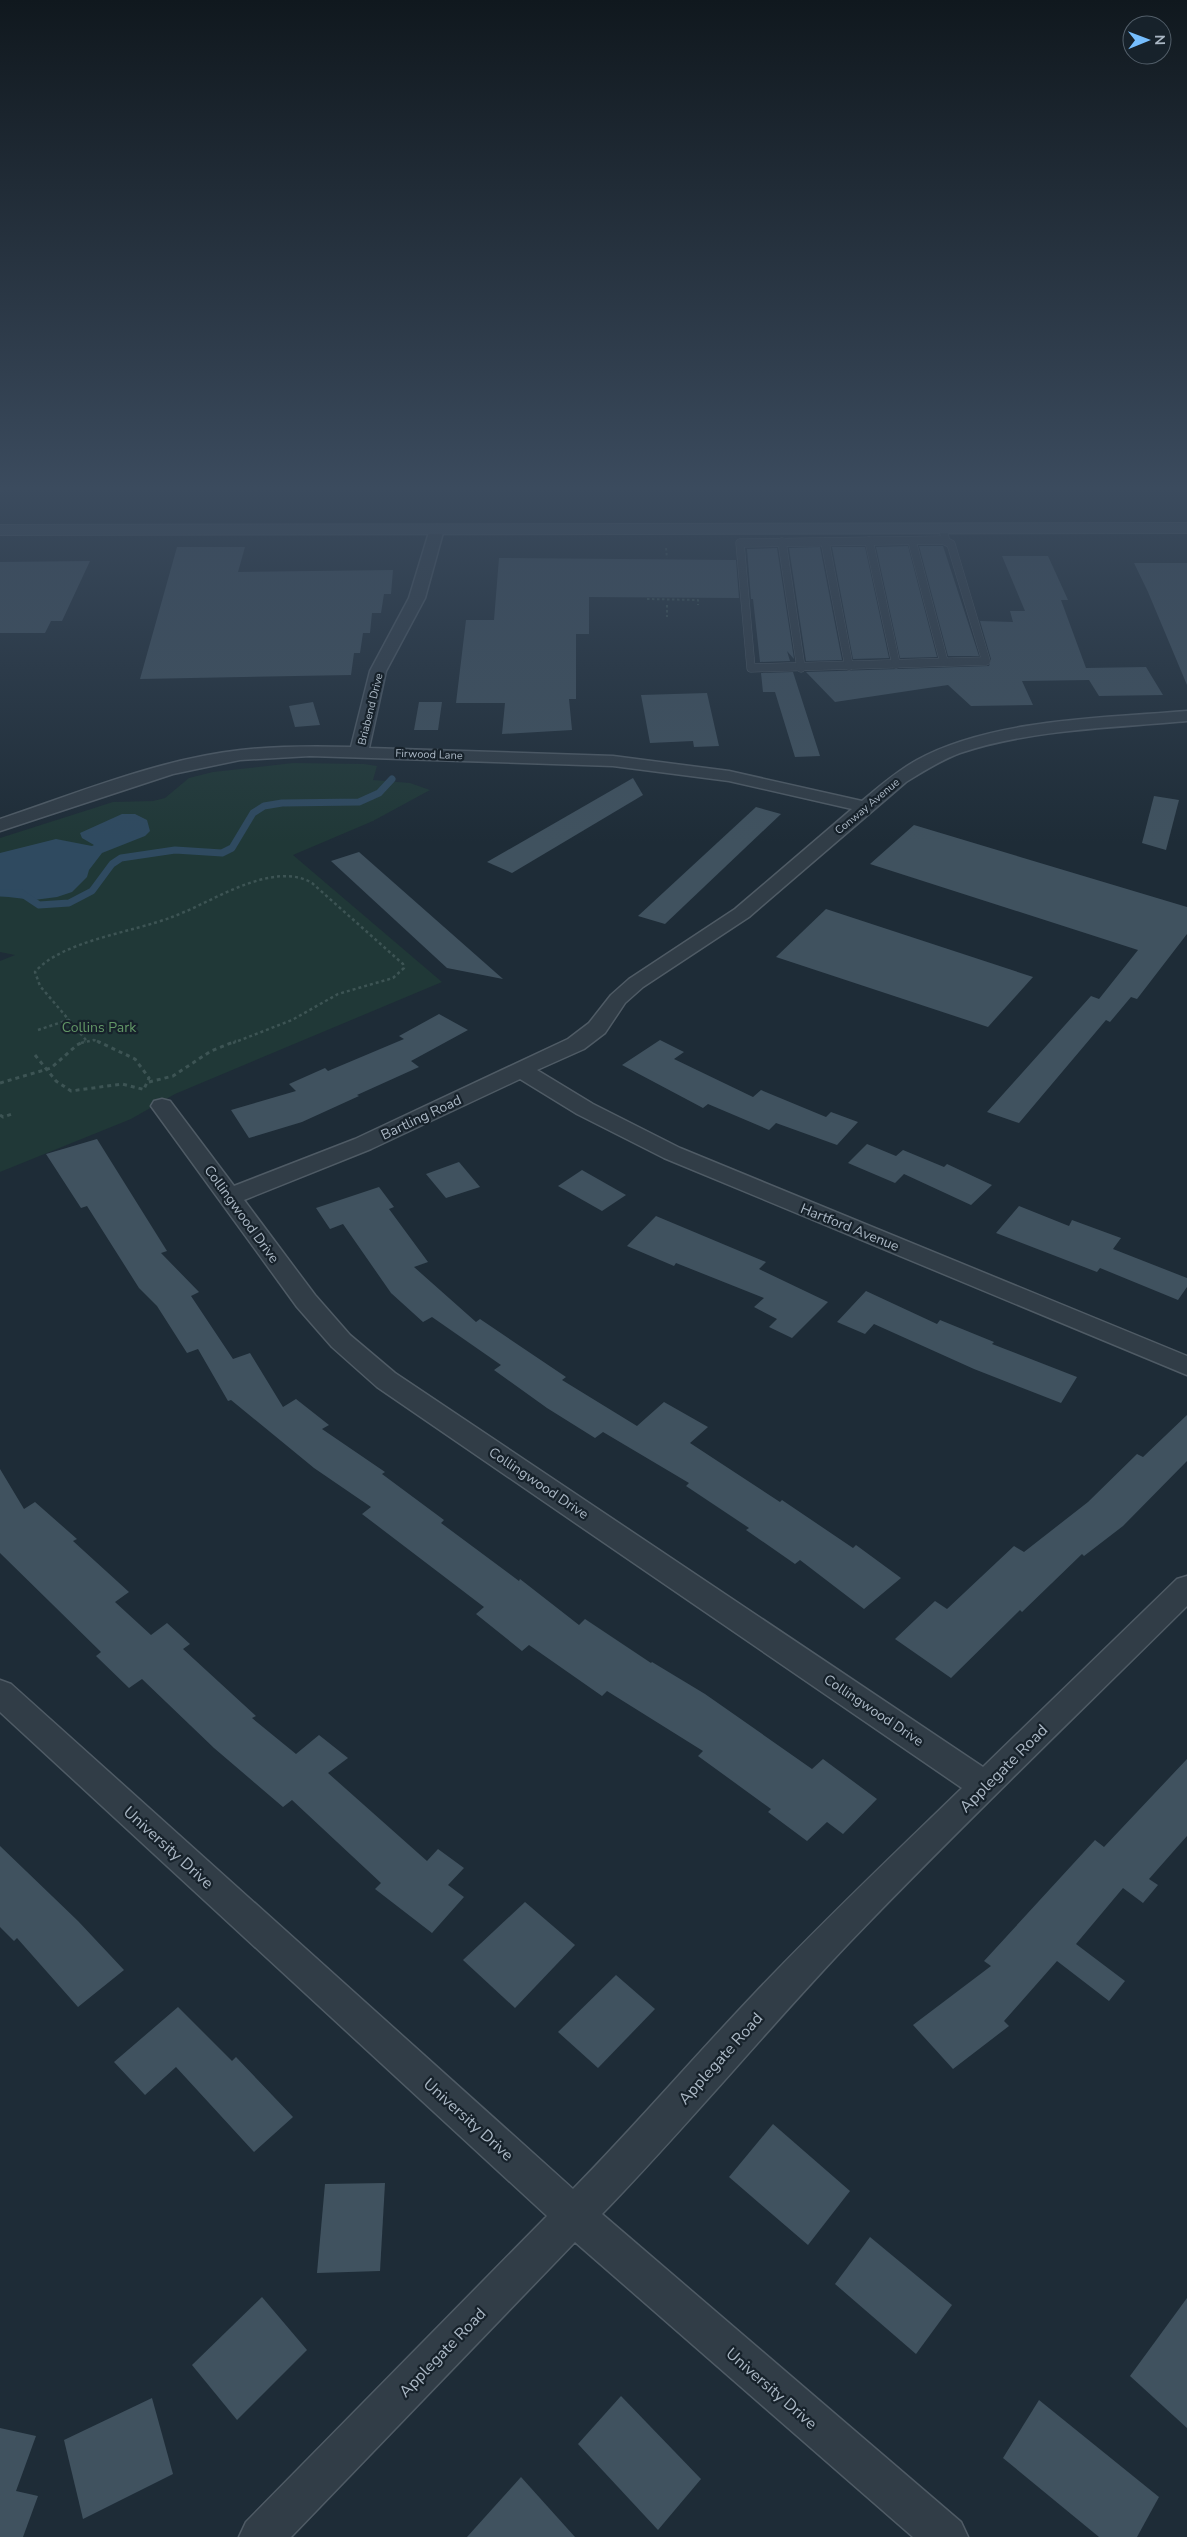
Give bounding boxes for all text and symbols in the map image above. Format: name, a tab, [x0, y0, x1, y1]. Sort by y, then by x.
north arrow	[1122, 15, 1172, 65]
text: N	[1150, 34, 1169, 45]
street label: Briabend Drive	[354, 671, 387, 747]
street label: Firwood Lane	[395, 746, 463, 763]
street label: Conway Avenue	[832, 775, 903, 838]
park label: Collins Park	[62, 1018, 137, 1037]
street label: Bartling Road	[378, 1090, 465, 1144]
street label: Collingwood Drive	[200, 1162, 284, 1267]
street label: Hartford Avenue	[798, 1199, 902, 1256]
street label: Collingwood Drive	[485, 1443, 592, 1524]
street label: Collingwood Drive	[820, 1670, 927, 1751]
street label: Applegate Road	[955, 1720, 1053, 1818]
street label: University Drive	[119, 1801, 218, 1894]
street label: Applegate Road	[674, 2008, 768, 2109]
street label: University Drive	[419, 2073, 518, 2166]
street label: Applegate Road	[394, 2303, 491, 2402]
street label: University Drive	[721, 2343, 822, 2434]

